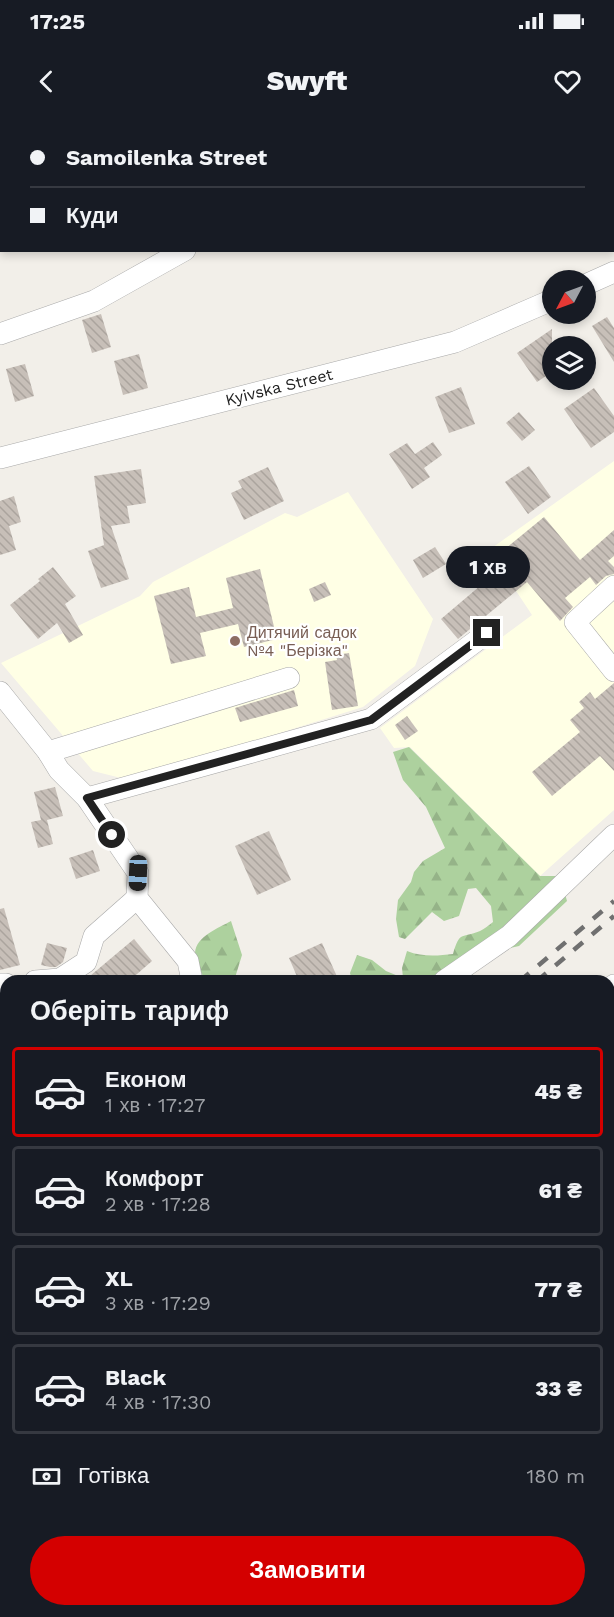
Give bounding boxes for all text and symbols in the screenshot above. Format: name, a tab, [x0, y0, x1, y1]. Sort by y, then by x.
text: 17:25	[30, 9, 85, 34]
icon: back	[30, 65, 63, 98]
text: Swyft	[267, 65, 347, 97]
icon: heart	[551, 65, 584, 98]
text: Samoilenka Street	[66, 145, 267, 170]
text: Куди	[66, 203, 119, 228]
north arrow	[542, 270, 596, 324]
map controls	[542, 270, 596, 390]
button: layers	[542, 336, 596, 390]
street label: Kyivska Street	[223, 364, 335, 410]
callout: 1 хв	[445, 546, 529, 588]
text: 1 хв	[469, 555, 507, 579]
route end	[473, 619, 500, 646]
place label: Дитячий садок №4 "Берізка"	[247, 623, 358, 660]
marker: Дитячий садок №4 "Берізка"	[228, 634, 242, 648]
route start	[98, 821, 125, 848]
car	[128, 855, 148, 891]
text: Оберіть тариф	[30, 995, 229, 1027]
icon: car	[33, 1065, 87, 1119]
text: Економ	[105, 1067, 187, 1092]
text: 45 ₴	[534, 1079, 582, 1104]
text: 1 хв · 17:27	[105, 1093, 205, 1117]
icon: car	[33, 1164, 87, 1218]
text: Комфорт	[105, 1166, 204, 1191]
text: 61 ₴	[539, 1178, 582, 1203]
text: 2 хв · 17:28	[105, 1192, 211, 1216]
icon: car	[33, 1263, 87, 1317]
text: XL	[105, 1266, 133, 1291]
text: 77 ₴	[534, 1277, 582, 1302]
text: 3 хв · 17:29	[105, 1291, 211, 1315]
icon: car	[33, 1362, 87, 1416]
text: Black	[105, 1365, 166, 1390]
text: 33 ₴	[535, 1376, 582, 1401]
text: 4 хв · 17:30	[105, 1390, 211, 1414]
icon: cash	[30, 1460, 63, 1493]
text: Готівка	[78, 1463, 149, 1488]
text: 180 m	[527, 1464, 585, 1488]
button: Замовити	[30, 1536, 585, 1605]

